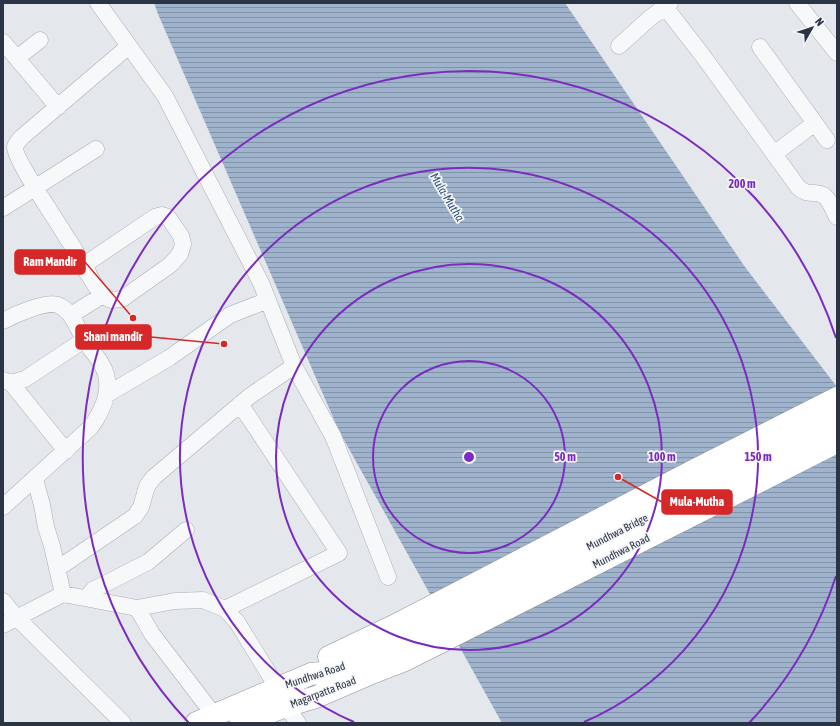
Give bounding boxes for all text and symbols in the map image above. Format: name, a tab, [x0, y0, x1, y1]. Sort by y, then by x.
north arrow	[792, 8, 832, 48]
text: N	[813, 15, 826, 28]
water label: Mula-Mutha	[427, 170, 467, 224]
text: 200 m	[728, 177, 756, 191]
callout: Ram Mandir	[15, 250, 85, 274]
text: Ram Mandir	[23, 255, 77, 269]
callout: Shani mandir	[76, 325, 151, 349]
text: Shani mandir	[84, 330, 143, 344]
centre of rings	[462, 450, 476, 464]
text: 50 m	[554, 450, 576, 464]
text: 100 m	[648, 450, 676, 464]
text: 150 m	[744, 450, 772, 464]
callout: Mula-Mutha	[662, 490, 732, 514]
text: Mula-Mutha	[670, 495, 725, 509]
street label: Mundhwa Bridge	[584, 511, 650, 553]
street label: Mundhwa Road	[590, 531, 652, 571]
street label: Mundhwa Road	[283, 660, 347, 690]
street label: Magarpatta Road	[288, 674, 358, 710]

